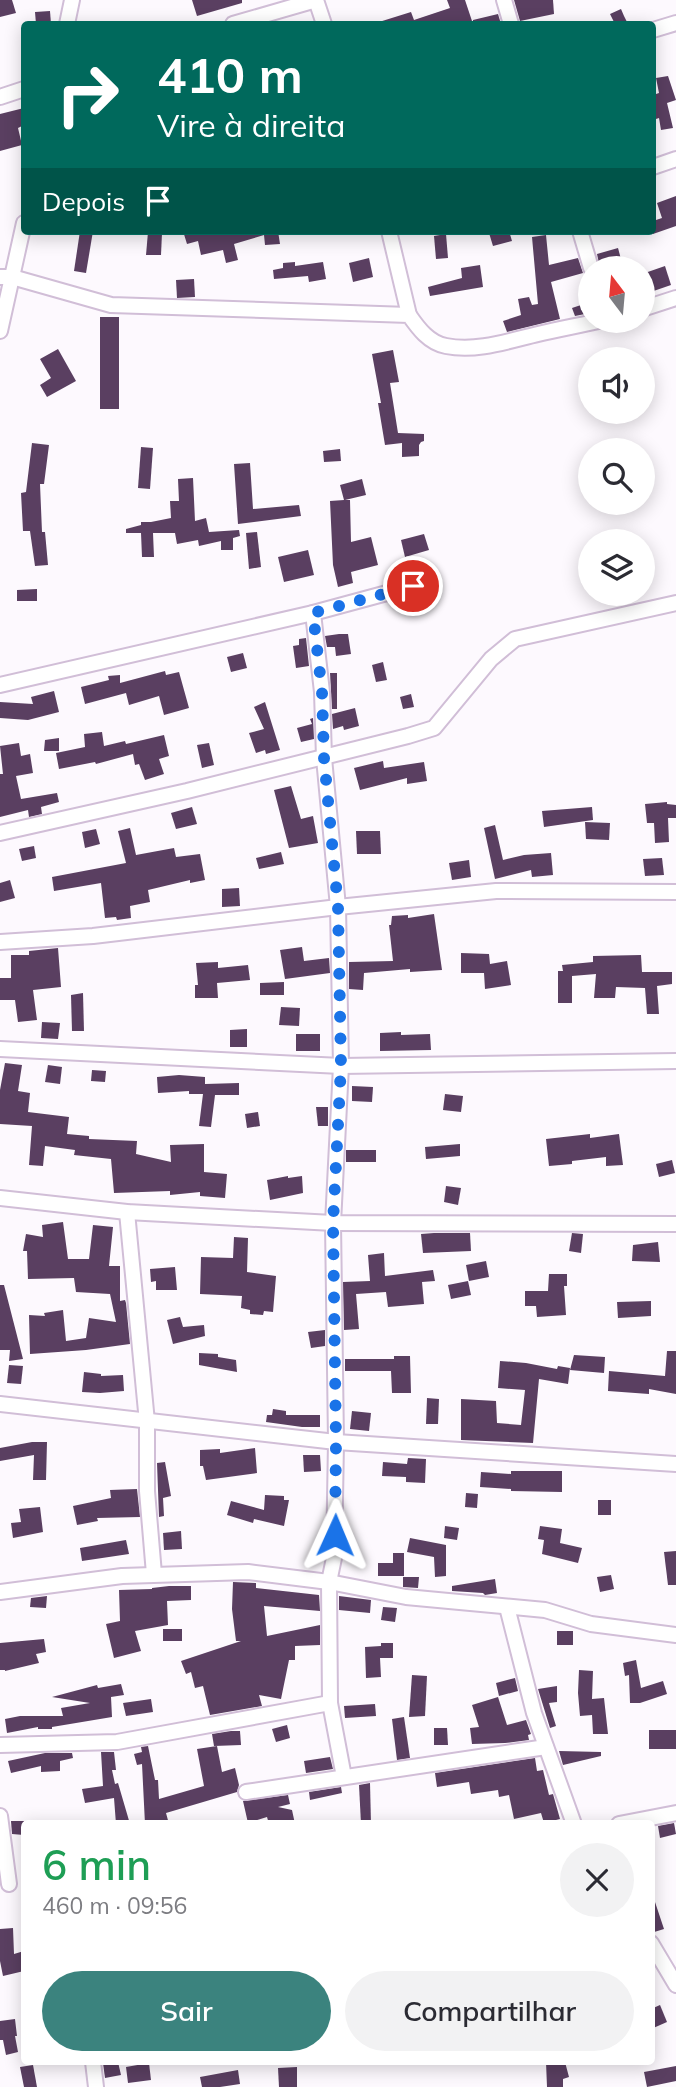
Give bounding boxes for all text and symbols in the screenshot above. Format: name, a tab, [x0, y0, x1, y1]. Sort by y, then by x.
text: 410 m	[157, 44, 303, 105]
icon: right	[42, 49, 133, 140]
text: Vire à direita	[157, 105, 345, 145]
icon: arrive	[139, 182, 177, 220]
text: Depois	[42, 185, 125, 218]
north arrow	[578, 256, 654, 332]
map controls	[578, 256, 655, 606]
button: sound	[578, 347, 655, 424]
button: search	[578, 438, 655, 515]
button: layers	[578, 529, 655, 606]
pin	[383, 556, 443, 616]
icon: arrive	[394, 567, 432, 605]
position arrow	[298, 1498, 372, 1572]
text: 6 min	[42, 1838, 151, 1891]
button: close	[560, 1843, 634, 1917]
text: 460 m · 09:56	[42, 1891, 187, 1920]
button: Sair	[42, 1971, 331, 2051]
button: Compartilhar	[345, 1971, 634, 2051]

